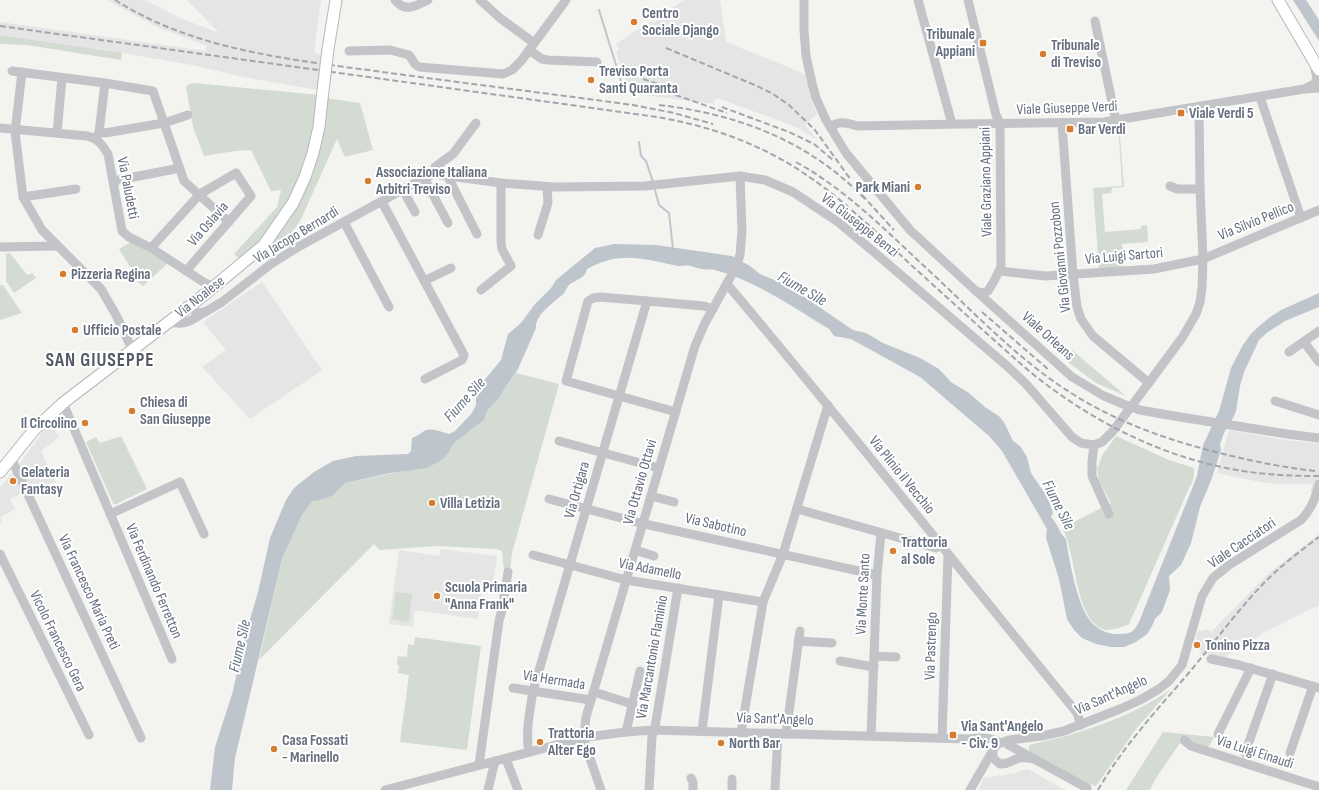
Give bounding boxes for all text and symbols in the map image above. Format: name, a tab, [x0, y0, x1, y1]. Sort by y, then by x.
place label: Centro Sociale Django	[642, 4, 719, 40]
marker: Centro Sociale Django	[629, 17, 639, 27]
place label: Tribunale Appiani	[926, 25, 975, 61]
place label: Tribunale di Treviso	[1051, 36, 1101, 72]
marker: Tribunale Appiani	[978, 38, 988, 48]
marker: Tribunale di Treviso	[1038, 49, 1048, 59]
place label: Treviso Porta Santi Quaranta	[599, 62, 678, 98]
marker: Treviso Porta Santi Quaranta	[586, 75, 596, 85]
street label: Viale Giuseppe Verdi	[1016, 97, 1118, 119]
place label: Viale Verdi 5	[1189, 104, 1254, 123]
marker: Viale Verdi 5	[1176, 108, 1186, 118]
place label: Bar Verdi	[1078, 120, 1126, 139]
marker: Bar Verdi	[1065, 124, 1075, 134]
street label: Viale Graziano Appiani	[976, 127, 996, 237]
street label: Via Paludetti	[113, 155, 143, 221]
place label: Associazione Italiana Arbitri Treviso	[375, 163, 487, 199]
marker: Associazione Italiana Arbitri Treviso	[363, 176, 373, 186]
place label: Park Miani	[856, 178, 910, 197]
marker: Park Miani	[913, 182, 923, 192]
street label: Via Giuseppe Benzi	[817, 189, 903, 261]
street label: Via Oslavia	[183, 197, 233, 250]
street label: Via Silvio Pellico	[1215, 197, 1297, 245]
street label: Via Giovanni Pozzobon	[1045, 201, 1075, 313]
street label: Via Jacopo Bernardi	[250, 202, 342, 268]
street label: Via Luigi Sartori	[1084, 243, 1164, 269]
place label: Pizzeria Regina	[71, 265, 150, 284]
water label: Fiume Sile	[774, 267, 830, 311]
marker: Pizzeria Regina	[58, 269, 68, 279]
street label: Via Noalese	[171, 272, 229, 322]
street label: Viale Orleans	[1018, 307, 1078, 365]
place label: Ufficio Postale	[83, 321, 161, 340]
marker: Ufficio Postale	[70, 325, 80, 335]
district label: SAN GIUSEPPE	[45, 349, 155, 372]
water label: Fiume Sile	[440, 374, 490, 426]
place label: Chiesa di San Giuseppe	[140, 393, 211, 429]
marker: Chiesa di San Giuseppe	[127, 406, 137, 416]
place label: Il Circolino	[21, 414, 77, 433]
marker: Il Circolino	[80, 418, 90, 428]
street label: Via Plinio il Vecchio	[865, 432, 939, 518]
street label: Via Ottavio Ottavi	[619, 437, 661, 527]
street label: Via Ortigara	[560, 459, 594, 521]
place label: Gelateria Fantasy	[21, 463, 70, 499]
marker: Gelateria Fantasy	[8, 476, 18, 486]
water label: Fiume Sile	[1037, 477, 1079, 533]
place label: Villa Letizia	[440, 494, 500, 513]
marker: Villa Letizia	[427, 498, 437, 508]
street label: Via Sabotino	[683, 509, 749, 541]
street label: Viale Cacciatori	[1205, 513, 1280, 573]
street label: Via Ferdinando Ferretton	[121, 521, 187, 641]
street label: Via Francesco Maria Preti	[54, 531, 124, 653]
place label: Trattoria al Sole	[901, 533, 947, 569]
marker: Trattoria al Sole	[888, 546, 898, 556]
street label: Via Monte Santo	[851, 553, 875, 635]
street label: Via Adamello	[617, 554, 683, 584]
place label: Scuola Primaria "Anna Frank"	[445, 578, 527, 614]
street label: Vicolo Francesco Gera	[25, 587, 91, 695]
marker: Scuola Primaria "Anna Frank"	[432, 591, 442, 601]
street label: Via Marcantonio Flaminio	[632, 594, 672, 720]
street label: Via Pastrengo	[920, 612, 942, 680]
water label: Fiume Sile	[225, 618, 255, 674]
place label: Tonino Pizza	[1205, 636, 1270, 655]
marker: Tonino Pizza	[1192, 640, 1202, 650]
street label: Via Hermada	[521, 666, 587, 694]
street label: Via Sant'Angelo	[1072, 671, 1150, 719]
street label: Via Sant'Angelo	[736, 708, 814, 730]
place label: Via Sant'Angelo - Civ. 9	[961, 717, 1043, 753]
place label: Trattoria Alter Ego	[547, 724, 596, 760]
marker: Via Sant'Angelo - Civ. 9	[948, 730, 958, 740]
place label: Casa Fossati - Marinello	[282, 731, 348, 767]
street label: Via Luigi Einaudi	[1214, 731, 1296, 773]
place label: North Bar	[729, 734, 781, 753]
marker: Trattoria Alter Ego	[535, 737, 545, 747]
marker: North Bar	[716, 738, 726, 748]
marker: Casa Fossati - Marinello	[269, 744, 279, 754]

